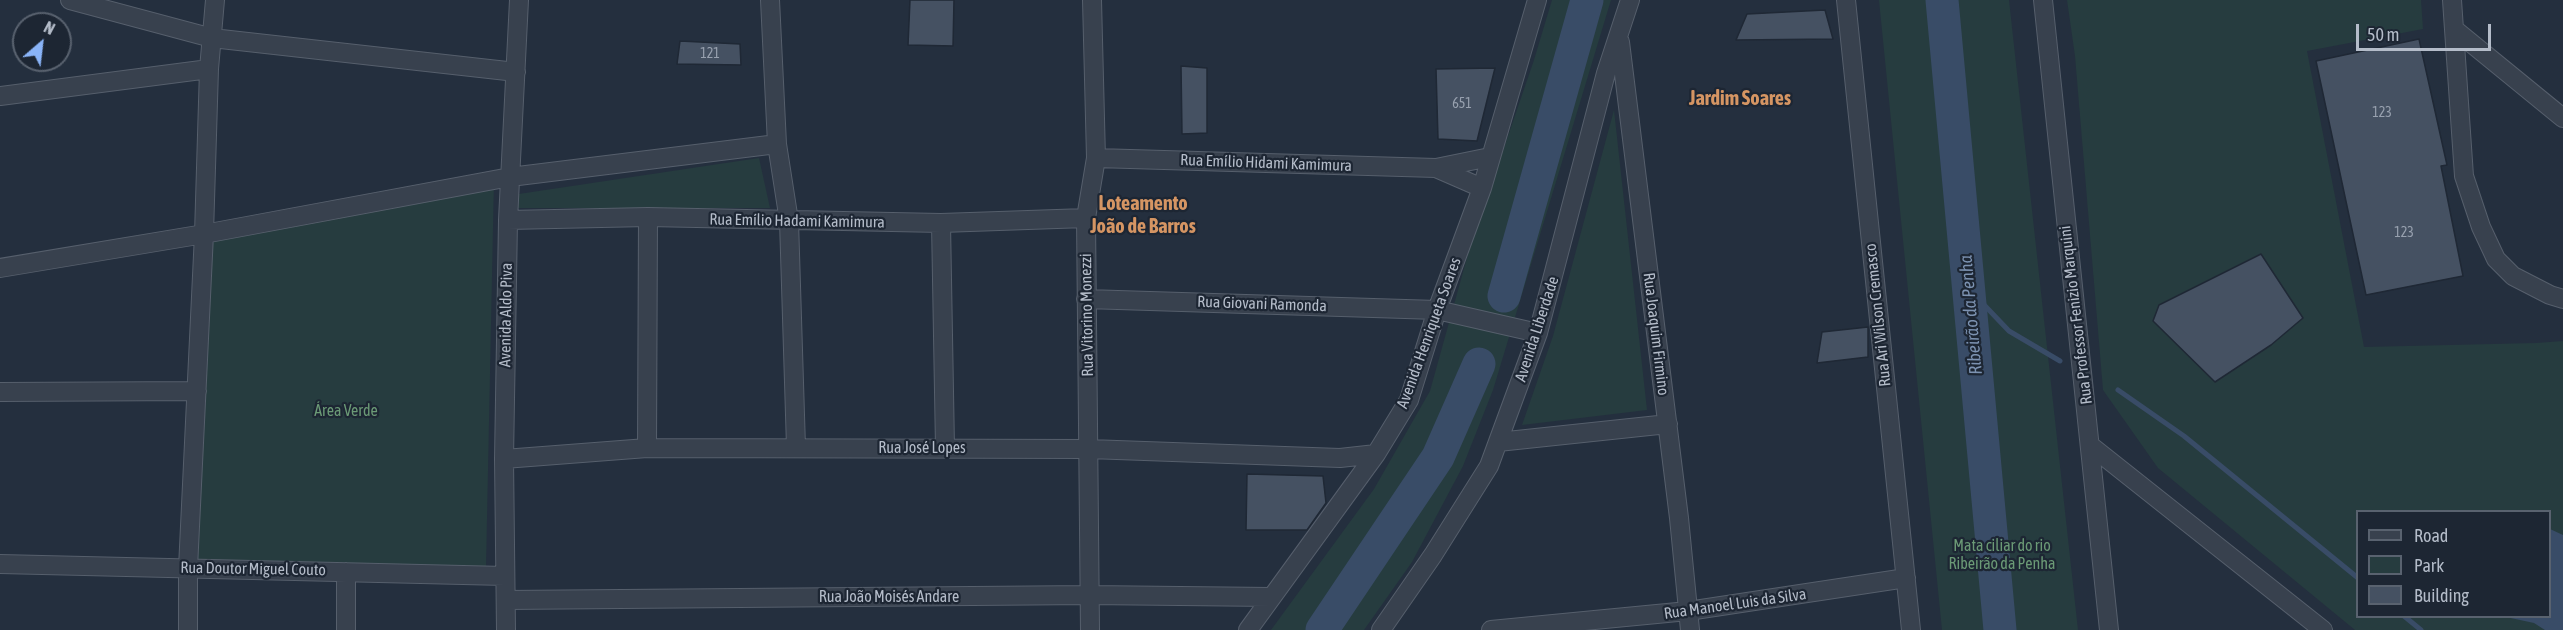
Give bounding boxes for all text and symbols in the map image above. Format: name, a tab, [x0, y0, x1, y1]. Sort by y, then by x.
north arrow	[12, 12, 72, 72]
scale bar	[2359, 12, 2494, 50]
text: N	[41, 18, 58, 38]
text: 50 m	[2367, 24, 2399, 45]
house number: 121	[700, 46, 720, 62]
district label: Jardim Soares	[1689, 87, 1791, 111]
house number: 651	[1452, 96, 1472, 112]
house number: 123	[2372, 105, 2392, 121]
street label: Rua Emílio Hidami Kamimura	[1180, 150, 1352, 176]
district label: Loteamento João de Barros	[1090, 192, 1196, 239]
street label: Rua Emílio Hadami Kamimura	[709, 210, 885, 232]
street label: Rua Professor Fenizio Marquini	[2055, 224, 2097, 406]
house number: 123	[2394, 225, 2414, 241]
street label: Rua Ari Wilson Cremasco	[1861, 243, 1895, 387]
street label: Rua Vitorino Monezzi	[1076, 253, 1098, 377]
water label: Ribeirão da Penha	[1955, 254, 1987, 376]
street label: Avenida Henriqueta Soares	[1393, 255, 1465, 411]
street label: Avenida Aldo Piva	[495, 263, 517, 367]
street label: Rua Joaquim Firmino	[1639, 272, 1673, 396]
street label: Avenida Liberdade	[1511, 274, 1563, 384]
street label: Rua Giovani Ramonda	[1197, 292, 1327, 316]
park label: Área Verde	[314, 401, 378, 421]
street label: Rua José Lopes	[878, 438, 966, 458]
legend	[2356, 510, 2551, 618]
text: Road	[2414, 525, 2448, 546]
park label: Mata ciliar do rio Ribeirão da Penha	[1949, 536, 2055, 574]
text: Park	[2414, 555, 2444, 576]
street label: Rua Doutor Miguel Couto	[180, 558, 326, 580]
street label: Rua Manoel Luis da Silva	[1663, 585, 1807, 623]
text: Building	[2414, 585, 2469, 606]
street label: Rua João Moisés Andare	[819, 587, 959, 607]

